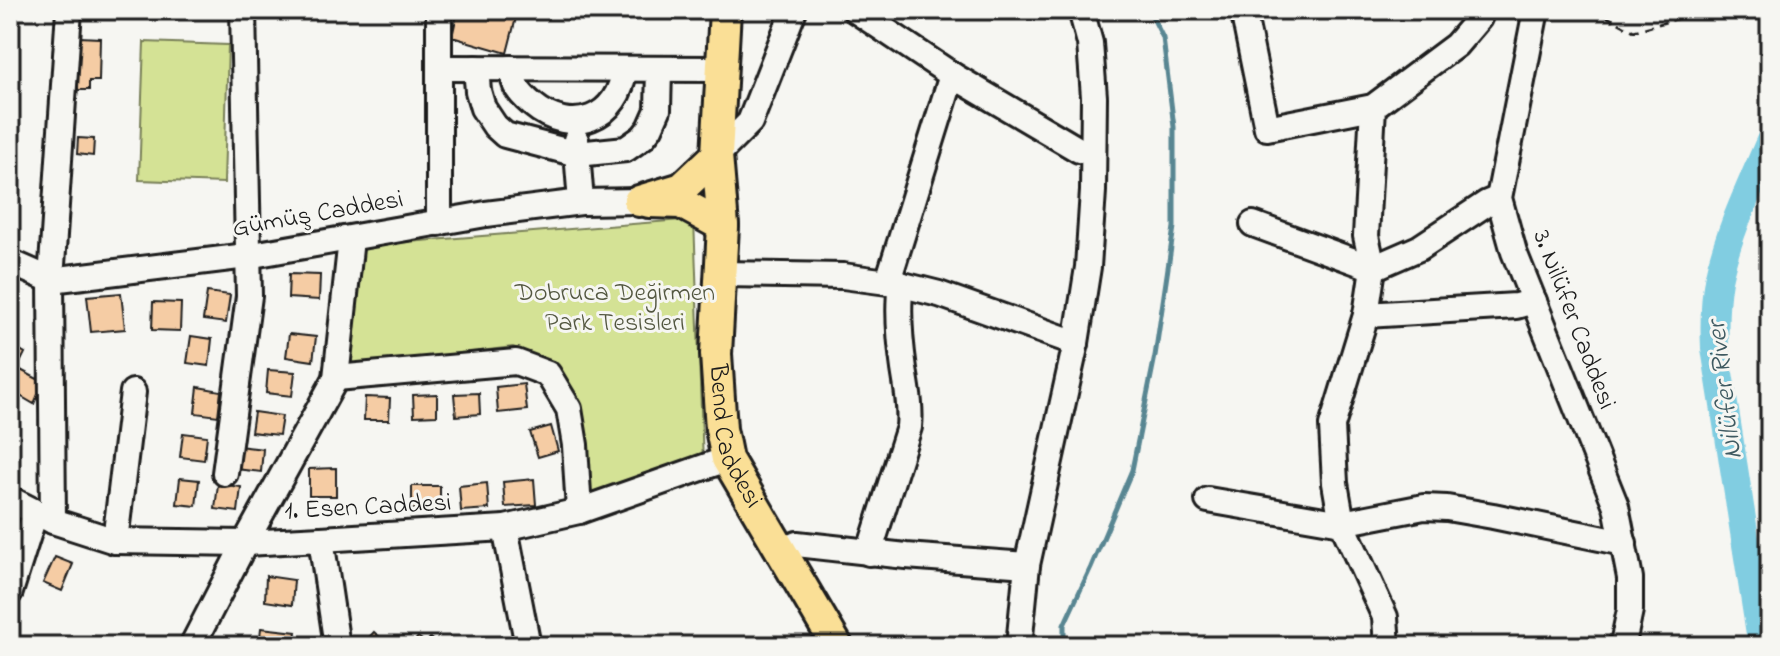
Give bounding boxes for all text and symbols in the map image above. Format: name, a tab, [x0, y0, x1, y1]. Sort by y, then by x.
street label: Gümüş Caddesi	[230, 181, 406, 249]
street label: 3. Nilüfer Caddesi	[1521, 225, 1625, 415]
park label: Dobruca Değirmen Park Tesisleri	[514, 275, 715, 343]
water label: Nilüfer River	[1697, 315, 1755, 462]
street label: Bend Caddesi	[698, 362, 771, 516]
street label: 1. Esen Caddesi	[284, 485, 452, 531]

